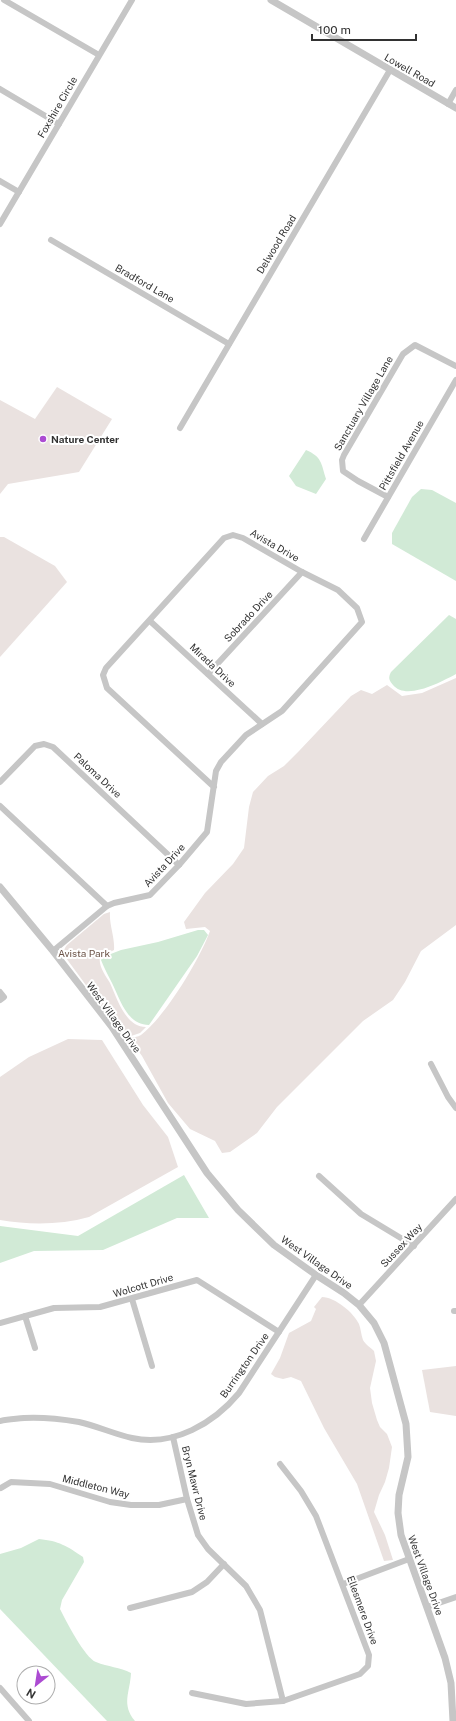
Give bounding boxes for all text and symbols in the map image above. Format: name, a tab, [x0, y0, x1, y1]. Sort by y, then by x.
scale bar	[312, 16, 416, 42]
text: 100 m	[318, 23, 351, 37]
street label: Lowell Road	[383, 51, 438, 89]
street label: Foxshire Circle	[35, 74, 80, 140]
street label: Delwood Road	[254, 212, 298, 276]
street label: Bradford Lane	[113, 261, 177, 305]
street label: Sanctuary Village Lane	[331, 353, 395, 452]
street label: Pittsfield Avenue	[376, 418, 426, 492]
place label: Nature Center	[51, 433, 119, 445]
marker: Nature Center	[38, 434, 48, 444]
street label: Avista Drive	[248, 526, 302, 564]
street label: Sobrado Drive	[221, 588, 275, 644]
street label: Mirada Drive	[188, 641, 239, 690]
street label: Paloma Drive	[72, 750, 125, 800]
street label: Avista Drive	[141, 841, 187, 889]
park label: Avista Park	[58, 947, 110, 959]
street label: West Village Drive	[84, 979, 144, 1055]
street label: Sussex Way	[378, 1220, 425, 1269]
street label: West Village Drive	[279, 1233, 355, 1291]
street label: Wolcott Drive	[112, 1271, 175, 1299]
street label: Burrington Drive	[217, 1330, 271, 1400]
street label: Bryn Mawr Drive	[180, 1444, 210, 1522]
street label: Middleton Way	[61, 1472, 131, 1500]
street label: West Village Drive	[406, 1533, 446, 1617]
street label: Ellesmere Drive	[345, 1574, 381, 1646]
north arrow	[16, 1665, 56, 1705]
text: N	[24, 1686, 38, 1701]

